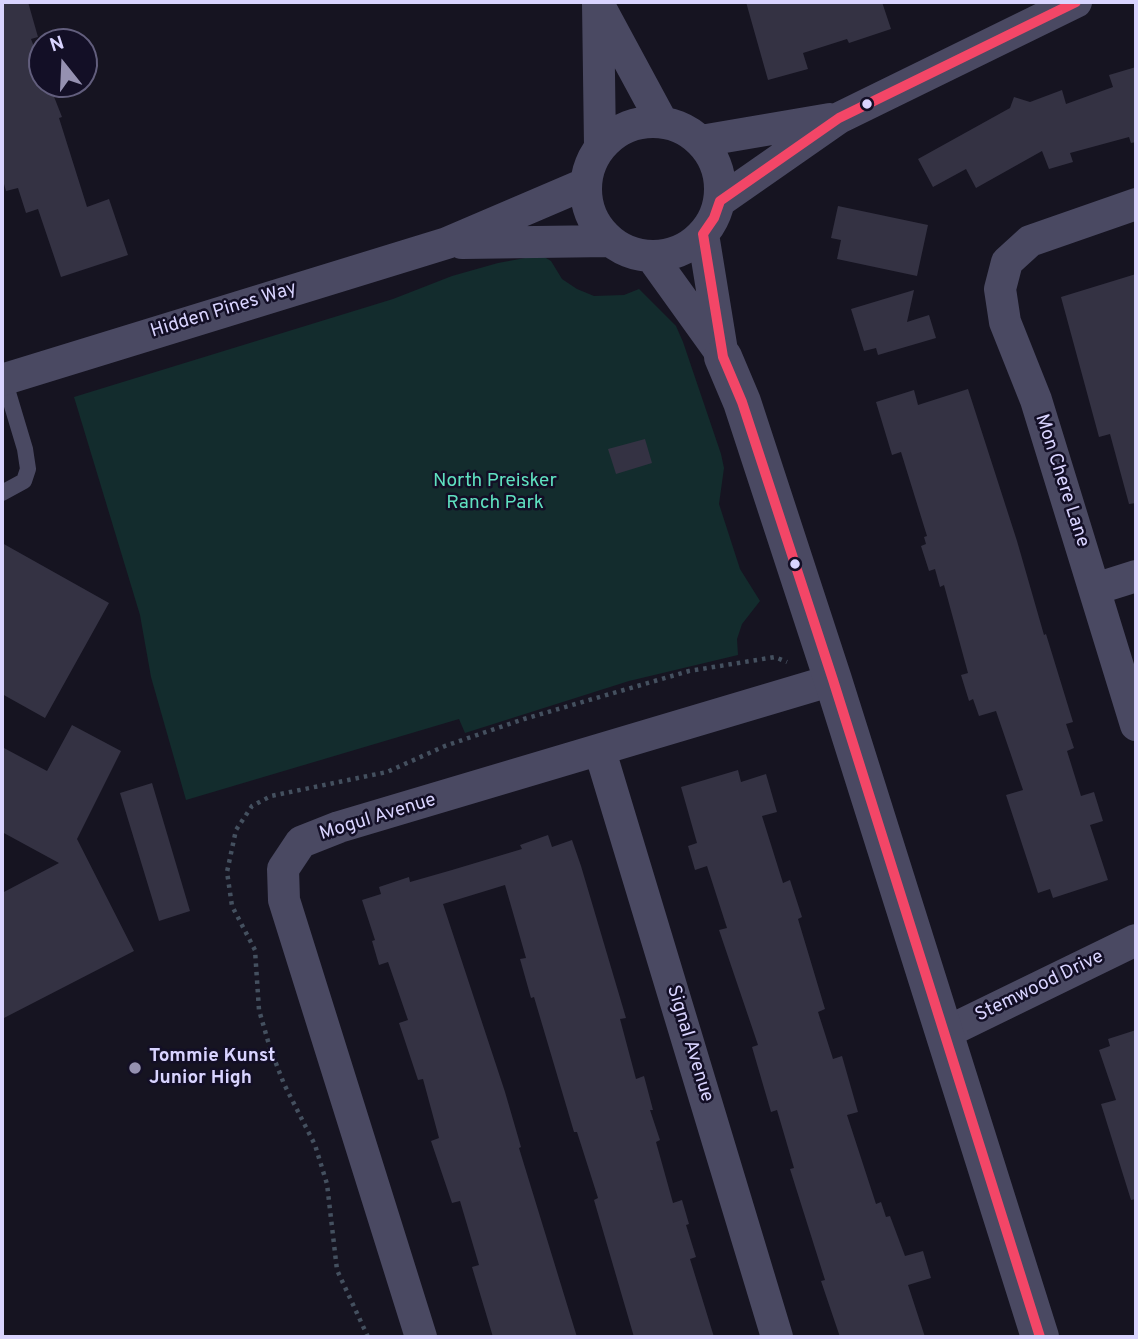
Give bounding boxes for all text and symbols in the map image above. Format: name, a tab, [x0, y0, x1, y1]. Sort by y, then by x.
north arrow	[28, 28, 98, 98]
text: N	[47, 31, 67, 58]
unlabelled marker	[860, 97, 874, 111]
street label: Hidden Pines Way	[148, 278, 300, 344]
street label: Mon Chere Lane	[1029, 412, 1093, 550]
park label: North Preisker Ranch Park	[433, 471, 557, 515]
unlabelled marker	[788, 557, 802, 571]
street label: Mogul Avenue	[317, 789, 439, 847]
street label: Stemwood Drive	[972, 946, 1108, 1028]
street label: Signal Avenue	[660, 983, 718, 1105]
place label: Tommie Kunst Junior High	[149, 1046, 276, 1090]
marker: Tommie Kunst Junior High	[127, 1060, 143, 1076]

